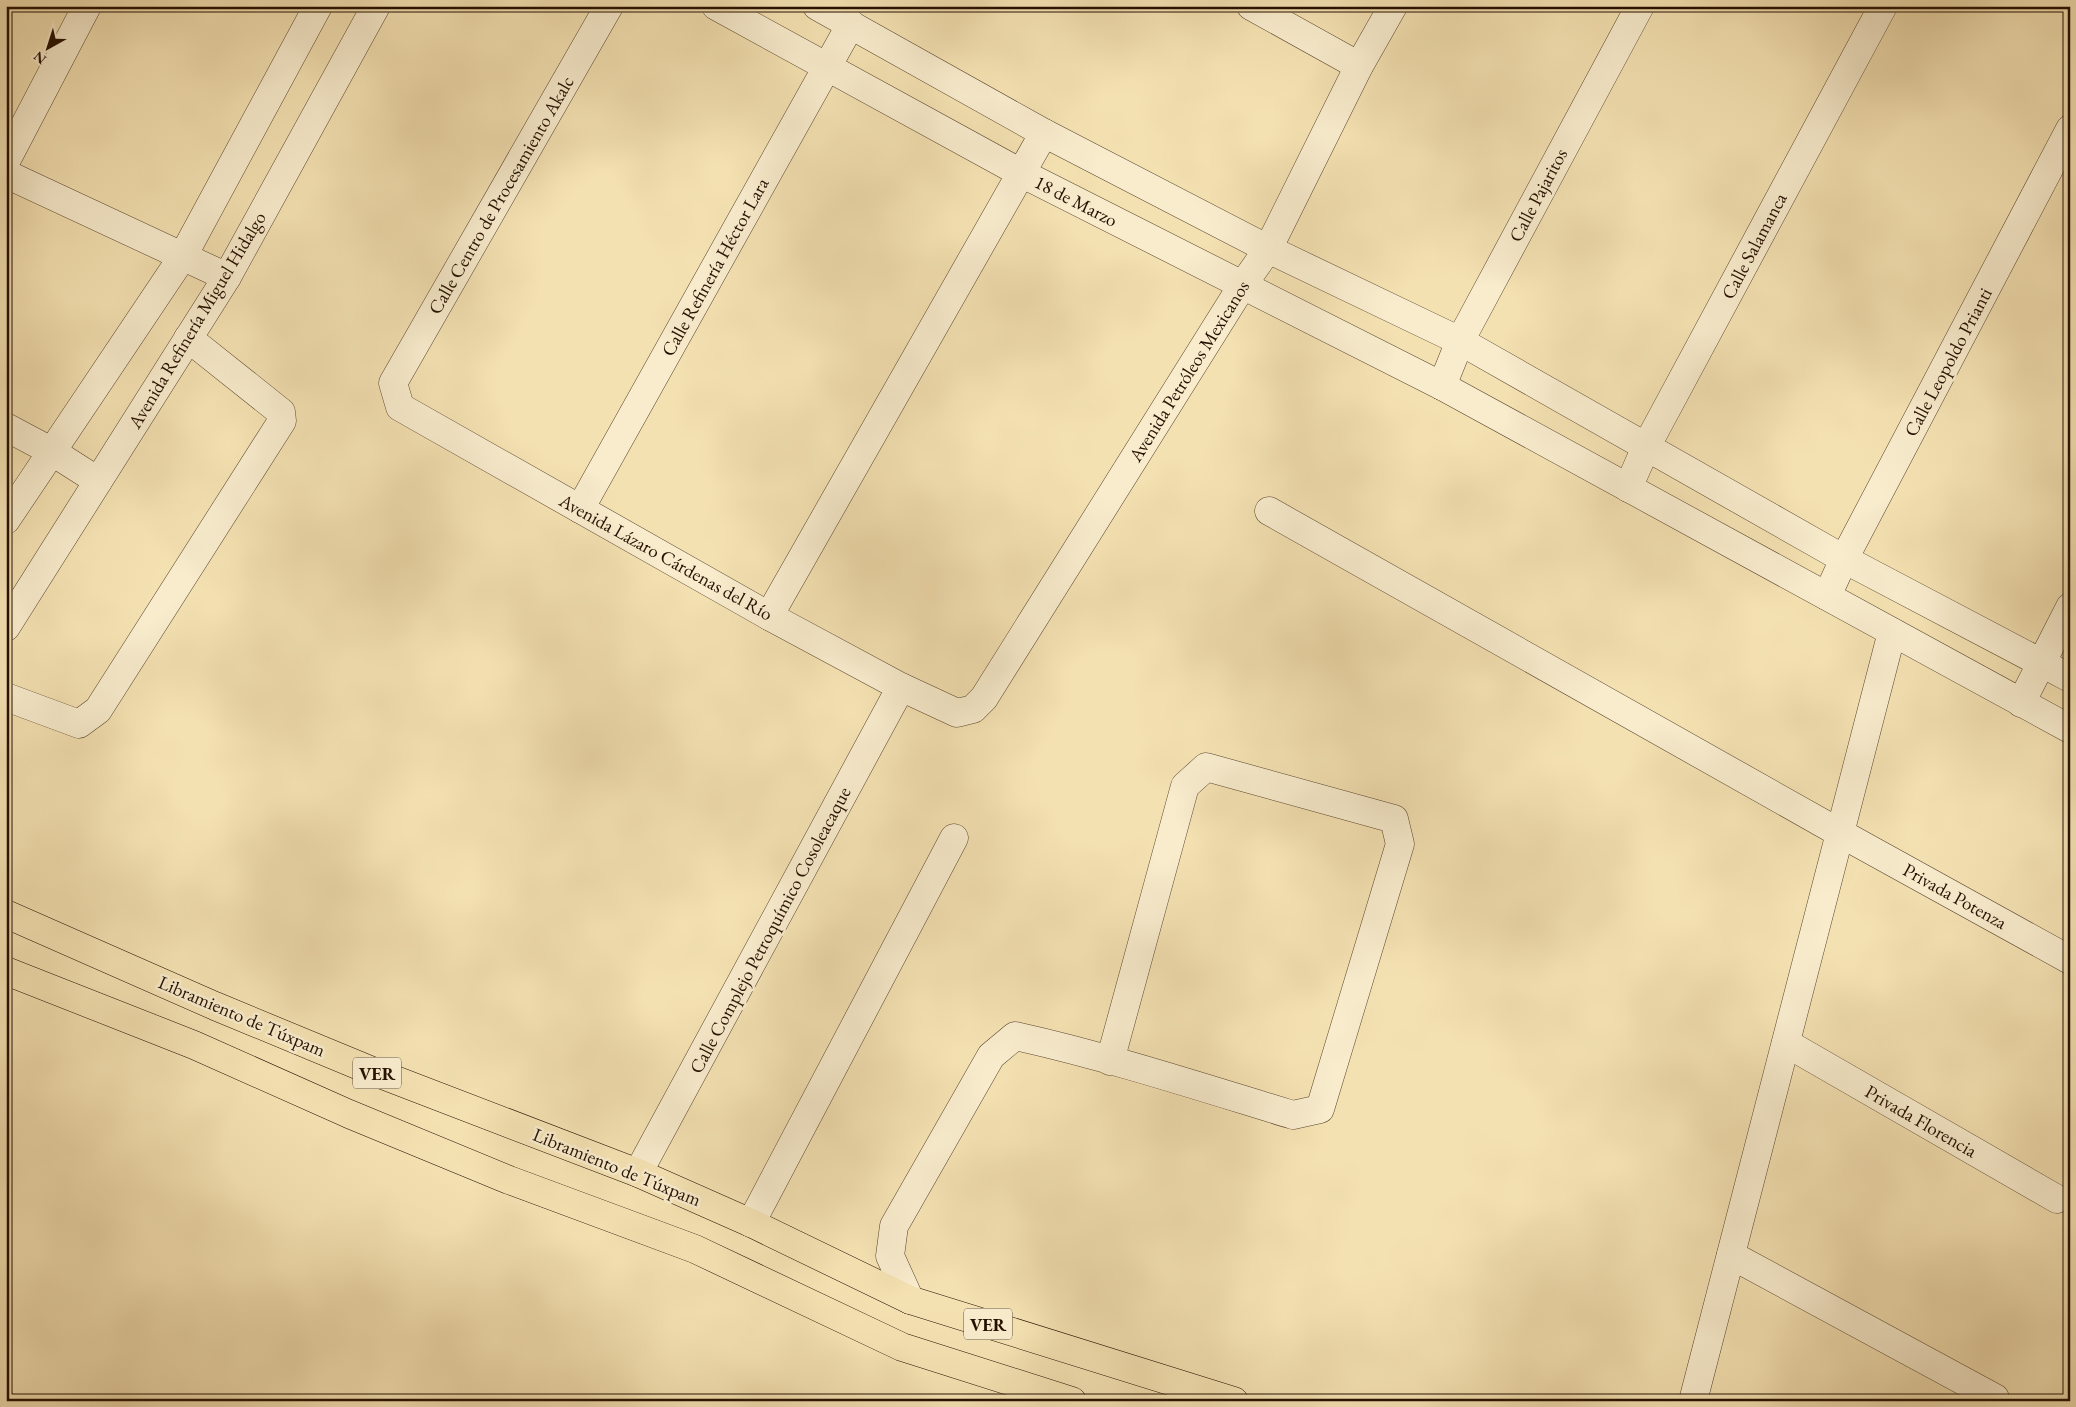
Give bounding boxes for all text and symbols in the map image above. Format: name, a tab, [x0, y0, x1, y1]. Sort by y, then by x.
north arrow	[22, 22, 72, 72]
text: N	[29, 47, 50, 69]
street label: Calle Centro de Procesamiento Akalc	[422, 71, 580, 319]
street label: Calle Pajaritos	[1503, 144, 1573, 246]
street label: 18 de Marzo	[1030, 169, 1122, 233]
street label: Calle Refinería Héctor Lara	[655, 173, 775, 361]
street label: Calle Salamanca	[1715, 188, 1793, 304]
street label: Avenida Refinería Miguel Hidalgo	[122, 207, 272, 434]
street label: Avenida Petróleos Mexicanos	[1122, 276, 1255, 467]
street label: Calle Leopoldo Prianti	[1898, 283, 1998, 441]
street label: Avenida Lázaro Cárdenas del Río	[554, 487, 777, 626]
street label: Calle Complejo Petroquímico Cosoleacaque	[684, 782, 856, 1078]
street label: Privada Potenza	[1899, 857, 2012, 935]
street label: Libramiento de Túxpam	[155, 970, 330, 1063]
road number: VER	[353, 1058, 401, 1088]
street label: Privada Florencia	[1860, 1079, 1982, 1163]
street label: Libramiento de Túxpam	[529, 1122, 705, 1212]
road number: VER	[964, 1308, 1012, 1340]

